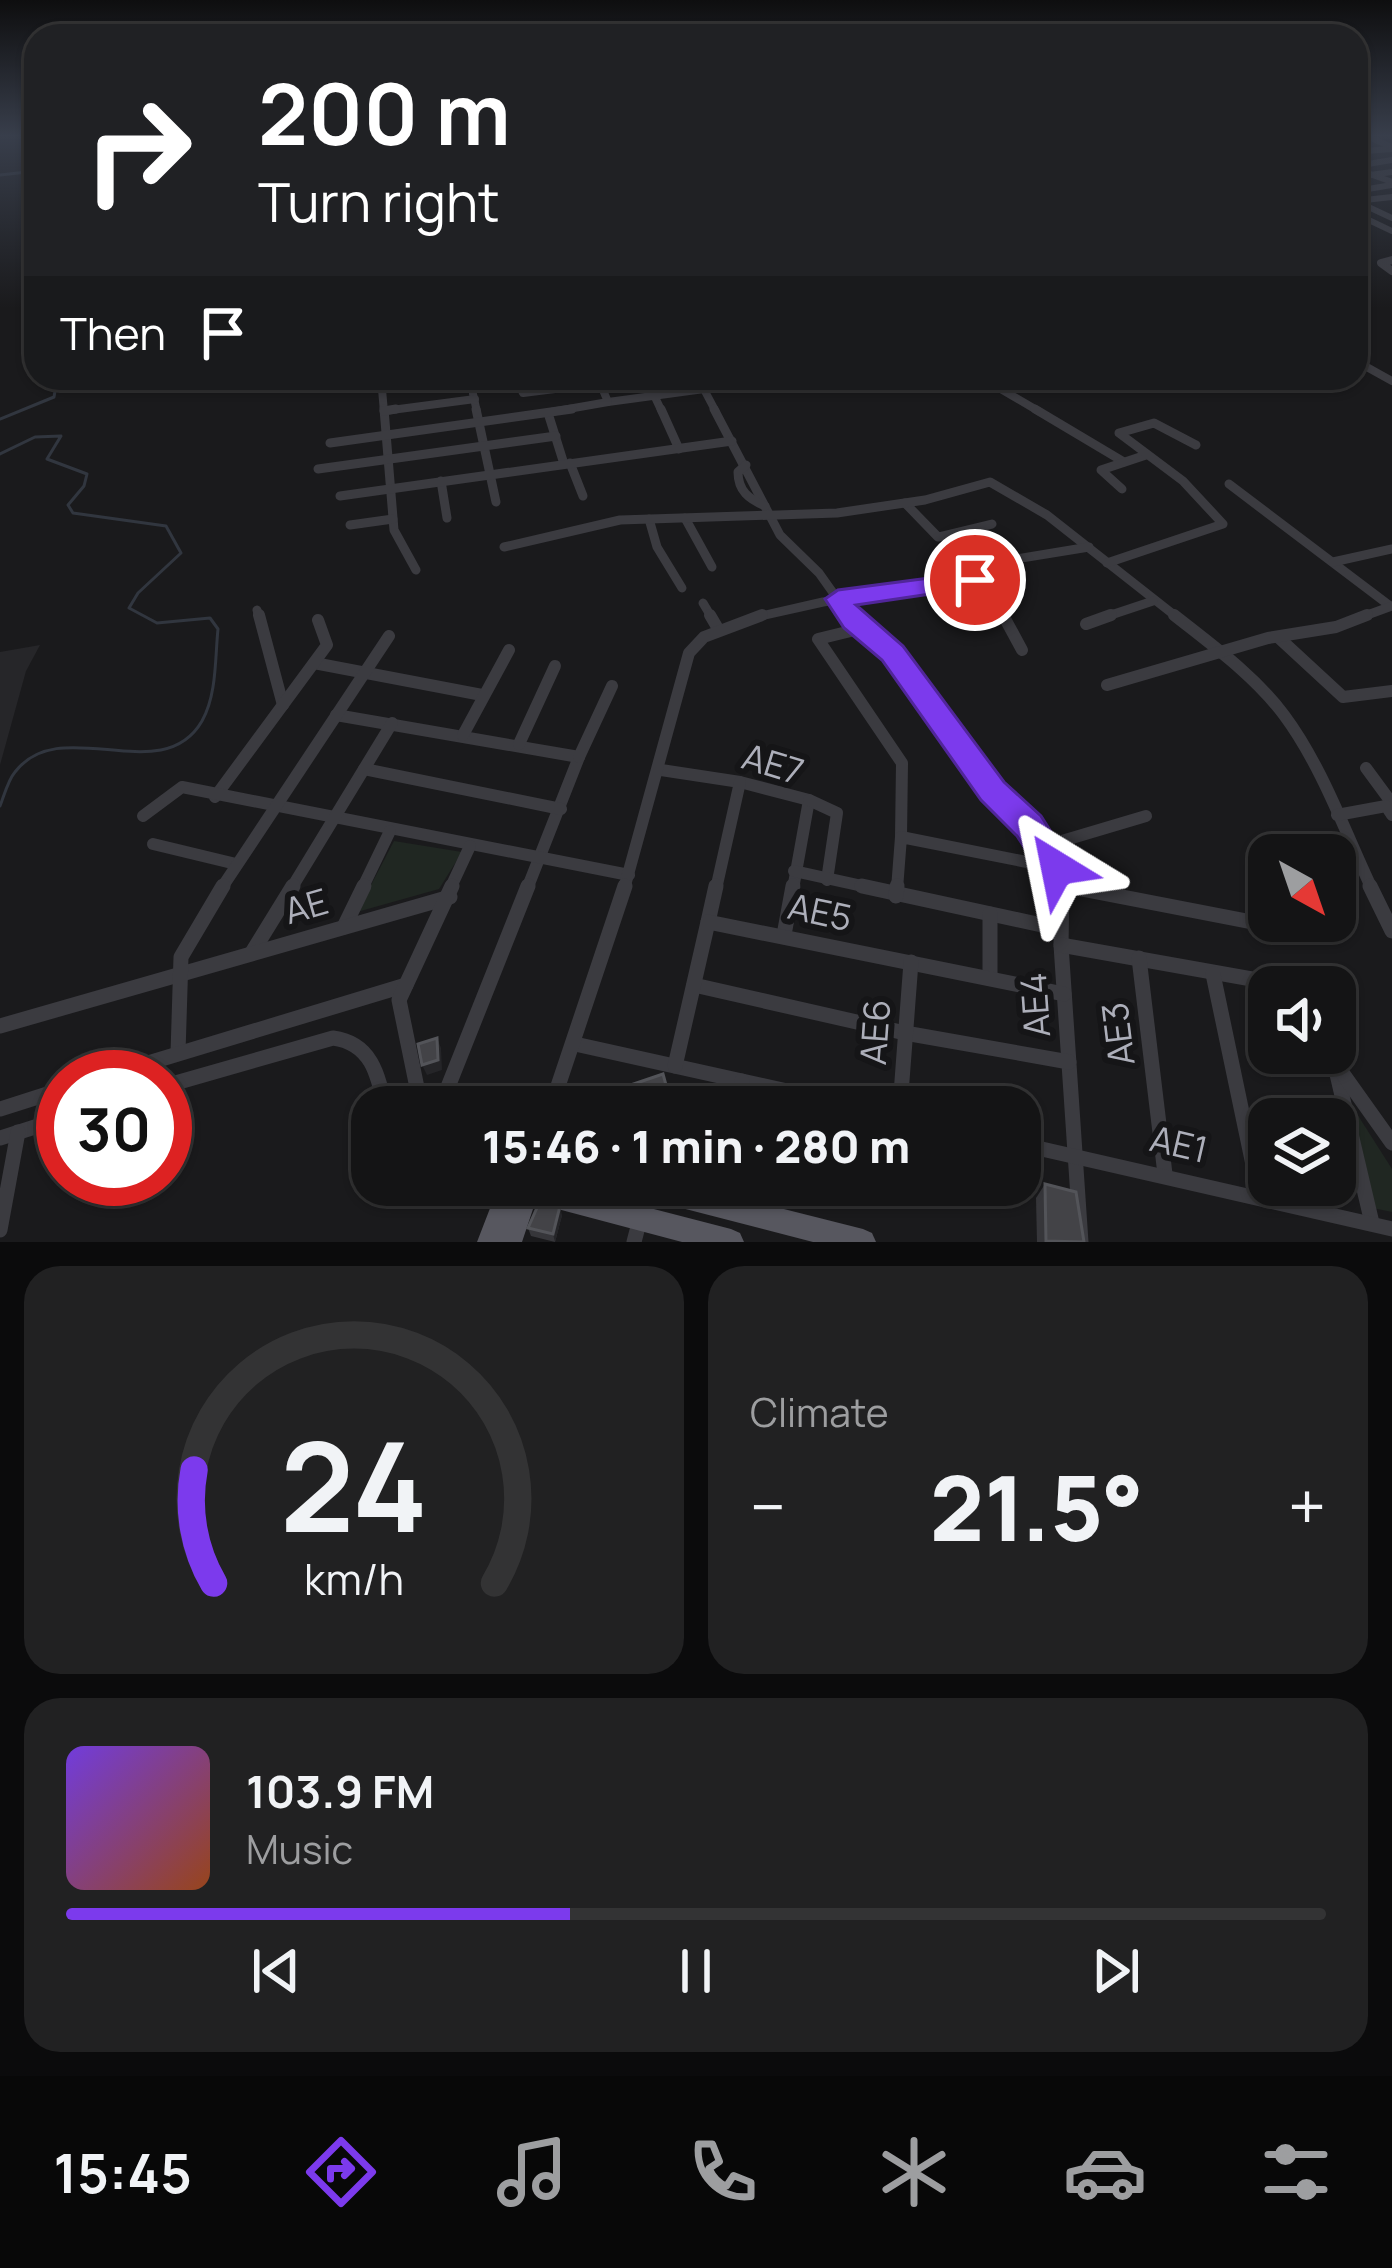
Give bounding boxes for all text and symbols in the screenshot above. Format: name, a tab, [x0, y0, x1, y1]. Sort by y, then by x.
text: 200 m	[258, 55, 511, 170]
icon: right	[60, 72, 216, 228]
text: Turn right	[258, 164, 500, 238]
icon: arrive	[190, 300, 256, 366]
text: Then	[60, 302, 166, 364]
pin	[924, 529, 1026, 631]
icon: arrive	[942, 547, 1008, 613]
street label: AE7	[737, 731, 810, 796]
position arrow	[994, 805, 1120, 931]
north arrow	[1248, 834, 1356, 942]
map controls	[1248, 834, 1356, 1206]
street label: AE	[278, 876, 333, 935]
street label: AE5	[784, 881, 857, 942]
button: sound	[1248, 966, 1356, 1074]
street label: AE4	[1008, 971, 1061, 1039]
street label: AE6	[848, 998, 901, 1066]
street label: AE3	[1089, 1000, 1146, 1068]
speed limit sign: 30	[36, 1050, 192, 1206]
button: layers	[1248, 1098, 1356, 1206]
street label: AE1	[1146, 1113, 1213, 1174]
text: 15:46 · 1 min · 280 m	[482, 1115, 910, 1177]
text: Climate	[750, 1385, 889, 1439]
text: 24	[280, 1399, 428, 1569]
text: 21.5°	[930, 1445, 1144, 1568]
text: −	[750, 1461, 786, 1551]
text: +	[1288, 1461, 1326, 1551]
text: km/h	[304, 1549, 404, 1608]
text: 103.9 FM	[246, 1760, 434, 1822]
text: Music	[246, 1822, 353, 1876]
icon: previous	[243, 1938, 309, 2004]
icon: pause	[663, 1938, 729, 2004]
icon: next	[1083, 1938, 1149, 2004]
icon: directions	[299, 2130, 383, 2214]
icon: music	[490, 2130, 574, 2214]
icon: phone	[681, 2130, 765, 2214]
icon: climate	[872, 2130, 956, 2214]
icon: car	[1063, 2130, 1147, 2214]
icon: filters	[1254, 2130, 1338, 2214]
text: 15:45	[54, 2135, 192, 2209]

